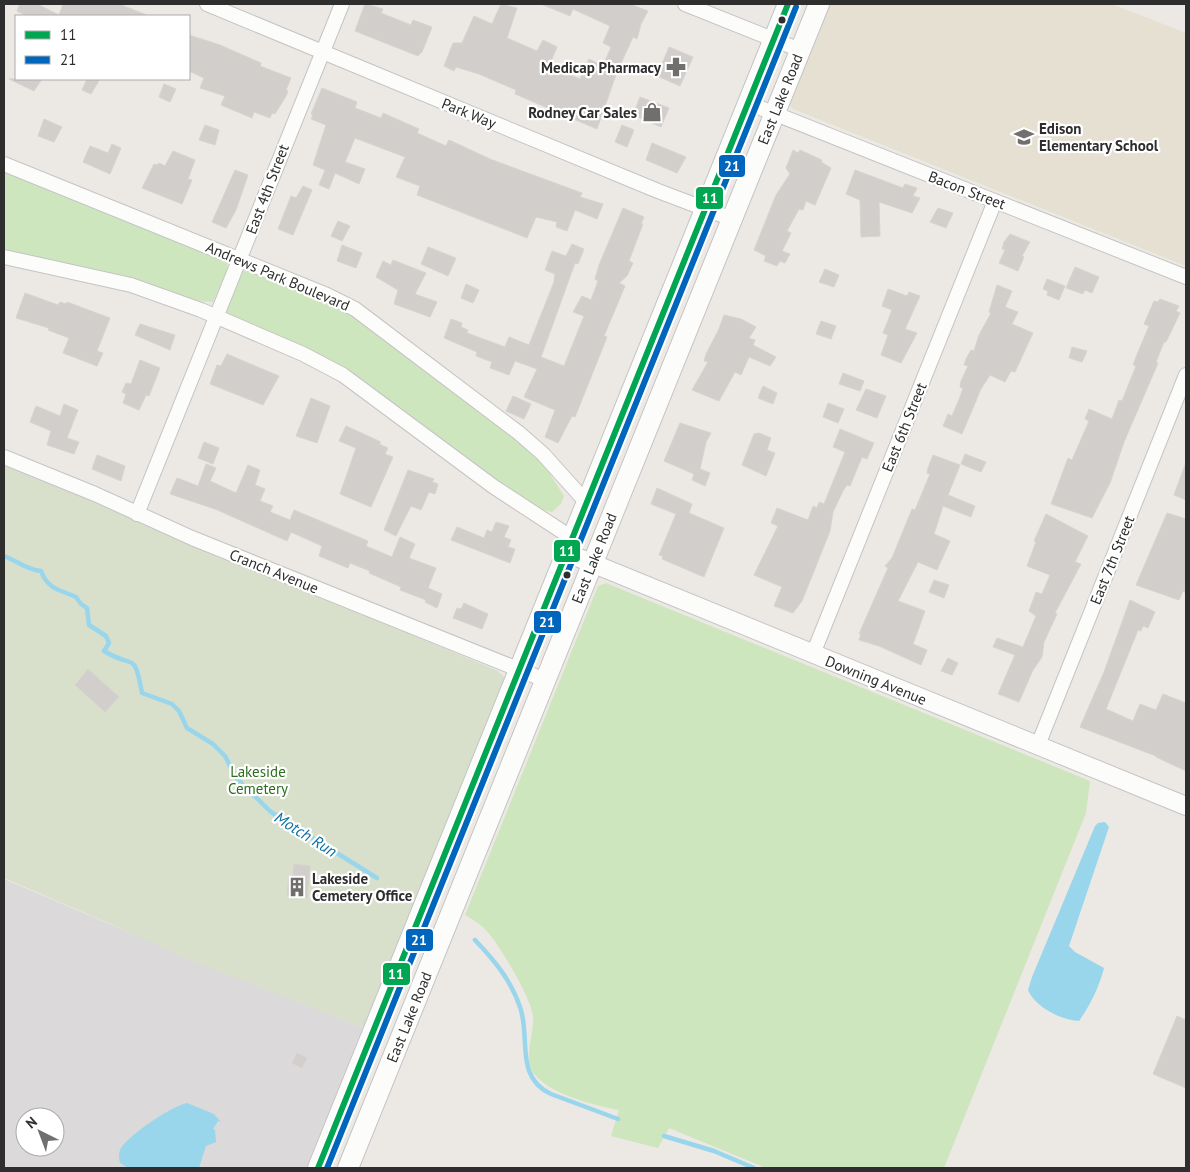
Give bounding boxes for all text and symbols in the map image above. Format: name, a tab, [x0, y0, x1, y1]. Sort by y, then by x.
legend	[15, 15, 190, 80]
unlabelled marker	[777, 15, 787, 25]
text: 11	[60, 25, 76, 44]
text: 21	[60, 50, 76, 69]
street label: East Lake Road	[753, 51, 807, 147]
pharmacy icon: Medicap Pharmacy	[665, 56, 687, 78]
place label: Medicap Pharmacy	[541, 58, 662, 77]
street label: Park Way	[439, 93, 499, 133]
shop icon: Rodney Car Sales	[641, 101, 663, 123]
place label: Rodney Car Sales	[528, 103, 637, 122]
place label: Edison Elementary School	[1039, 119, 1159, 155]
school or university icon: Edison Elementary School	[1013, 126, 1035, 148]
street label: East 4th Street	[241, 141, 293, 237]
line badge: 21	[718, 154, 746, 178]
text: 21	[724, 157, 740, 175]
street label: Bacon Street	[926, 167, 1008, 213]
line badge: 11	[695, 186, 724, 210]
text: 11	[702, 189, 718, 207]
street label: Andrews Park Boulevard	[203, 237, 353, 315]
street label: East 6th Street	[877, 380, 931, 474]
street label: East Lake Road	[567, 510, 621, 606]
street label: East 7th Street	[1086, 513, 1138, 607]
line badge: 11	[553, 539, 581, 563]
text: 11	[559, 542, 575, 560]
street label: Cranch Avenue	[227, 545, 321, 597]
unlabelled marker	[562, 570, 572, 580]
line badge: 21	[533, 610, 562, 634]
text: 21	[539, 613, 555, 631]
street label: Downing Avenue	[823, 651, 929, 709]
park label: Lakeside Cemetery	[228, 762, 288, 798]
water label: Motch Run	[271, 807, 341, 861]
place label: Lakeside Cemetery Office	[312, 869, 413, 905]
building icon: Lakeside Cemetery Office	[286, 876, 308, 898]
line badge: 21	[405, 928, 434, 952]
text: 21	[411, 931, 427, 949]
line badge: 11	[382, 962, 411, 986]
text: 11	[388, 965, 404, 983]
street label: East Lake Road	[382, 969, 436, 1065]
north arrow	[15, 1107, 65, 1157]
text: N	[22, 1113, 41, 1132]

